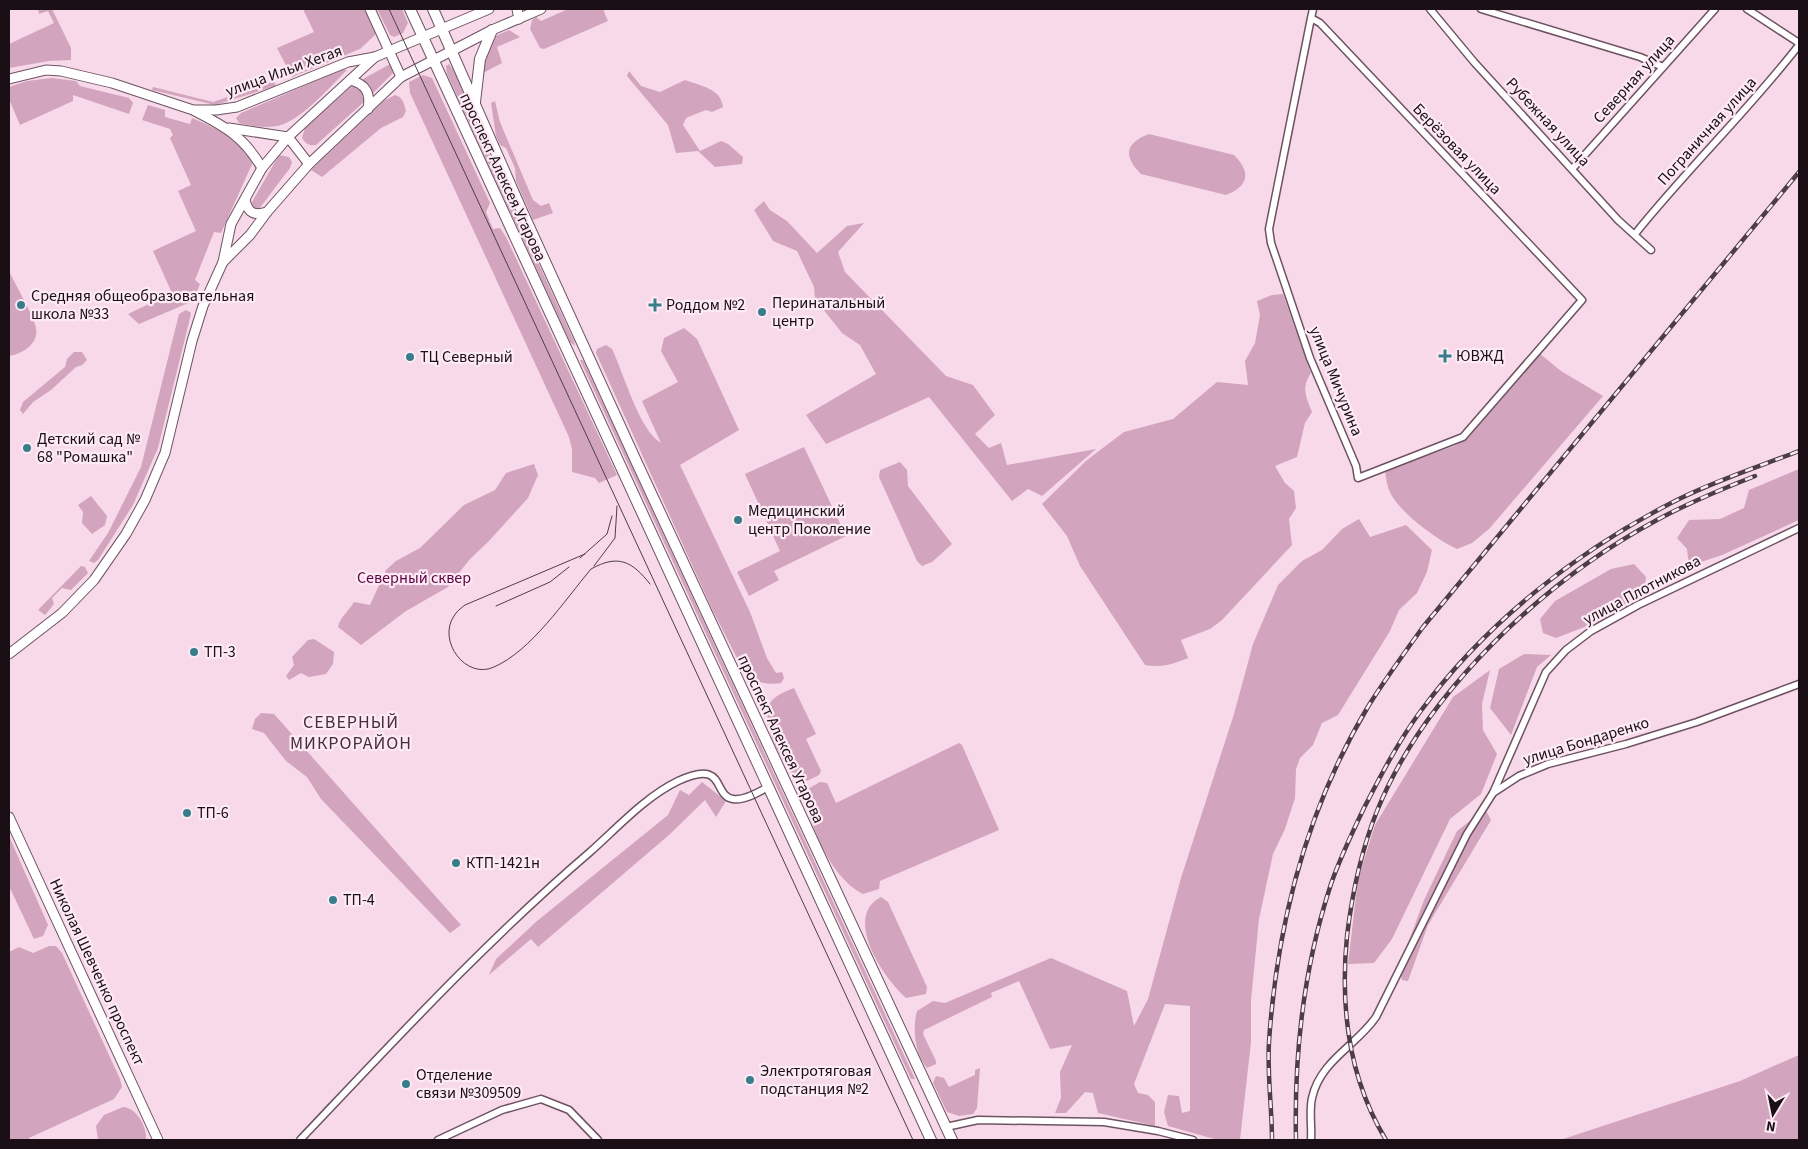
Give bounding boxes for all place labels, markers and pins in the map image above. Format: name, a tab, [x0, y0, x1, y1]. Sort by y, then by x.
place label: Средняя общеобразовательная школа №33	[31, 285, 254, 325]
place label: Перинатальный центр	[772, 292, 885, 332]
place label: Роддом №2	[666, 294, 745, 316]
marker: Роддом №2	[648, 298, 662, 312]
marker: Средняя общеобразовательная школа №33	[15, 299, 27, 311]
marker: Перинатальный центр	[756, 306, 768, 318]
place label: ЮВЖД	[1456, 345, 1504, 367]
place label: ТЦ Северный	[420, 346, 513, 368]
marker: ЮВЖД	[1438, 349, 1452, 363]
marker: ТЦ Северный	[404, 351, 416, 363]
place label: Детский сад № 68 "Ромашка"	[37, 428, 141, 468]
marker: Детский сад № 68 "Ромашка"	[21, 442, 33, 454]
place label: Медицинский центр Поколение	[748, 500, 871, 540]
marker: Медицинский центр Поколение	[732, 514, 744, 526]
place label: ТП-3	[204, 641, 236, 663]
marker: ТП-3	[188, 646, 200, 658]
place label: ТП-6	[197, 802, 229, 824]
marker: ТП-6	[181, 807, 193, 819]
place label: КТП-1421н	[466, 852, 540, 874]
marker: КТП-1421н	[450, 857, 462, 869]
place label: ТП-4	[343, 889, 375, 911]
marker: ТП-4	[327, 894, 339, 906]
place label: Электротяговая подстанция №2	[760, 1060, 872, 1100]
place label: Отделение связи №309509	[416, 1064, 521, 1104]
marker: Электротяговая подстанция №2	[744, 1074, 756, 1086]
marker: Отделение связи №309509	[400, 1078, 412, 1090]

